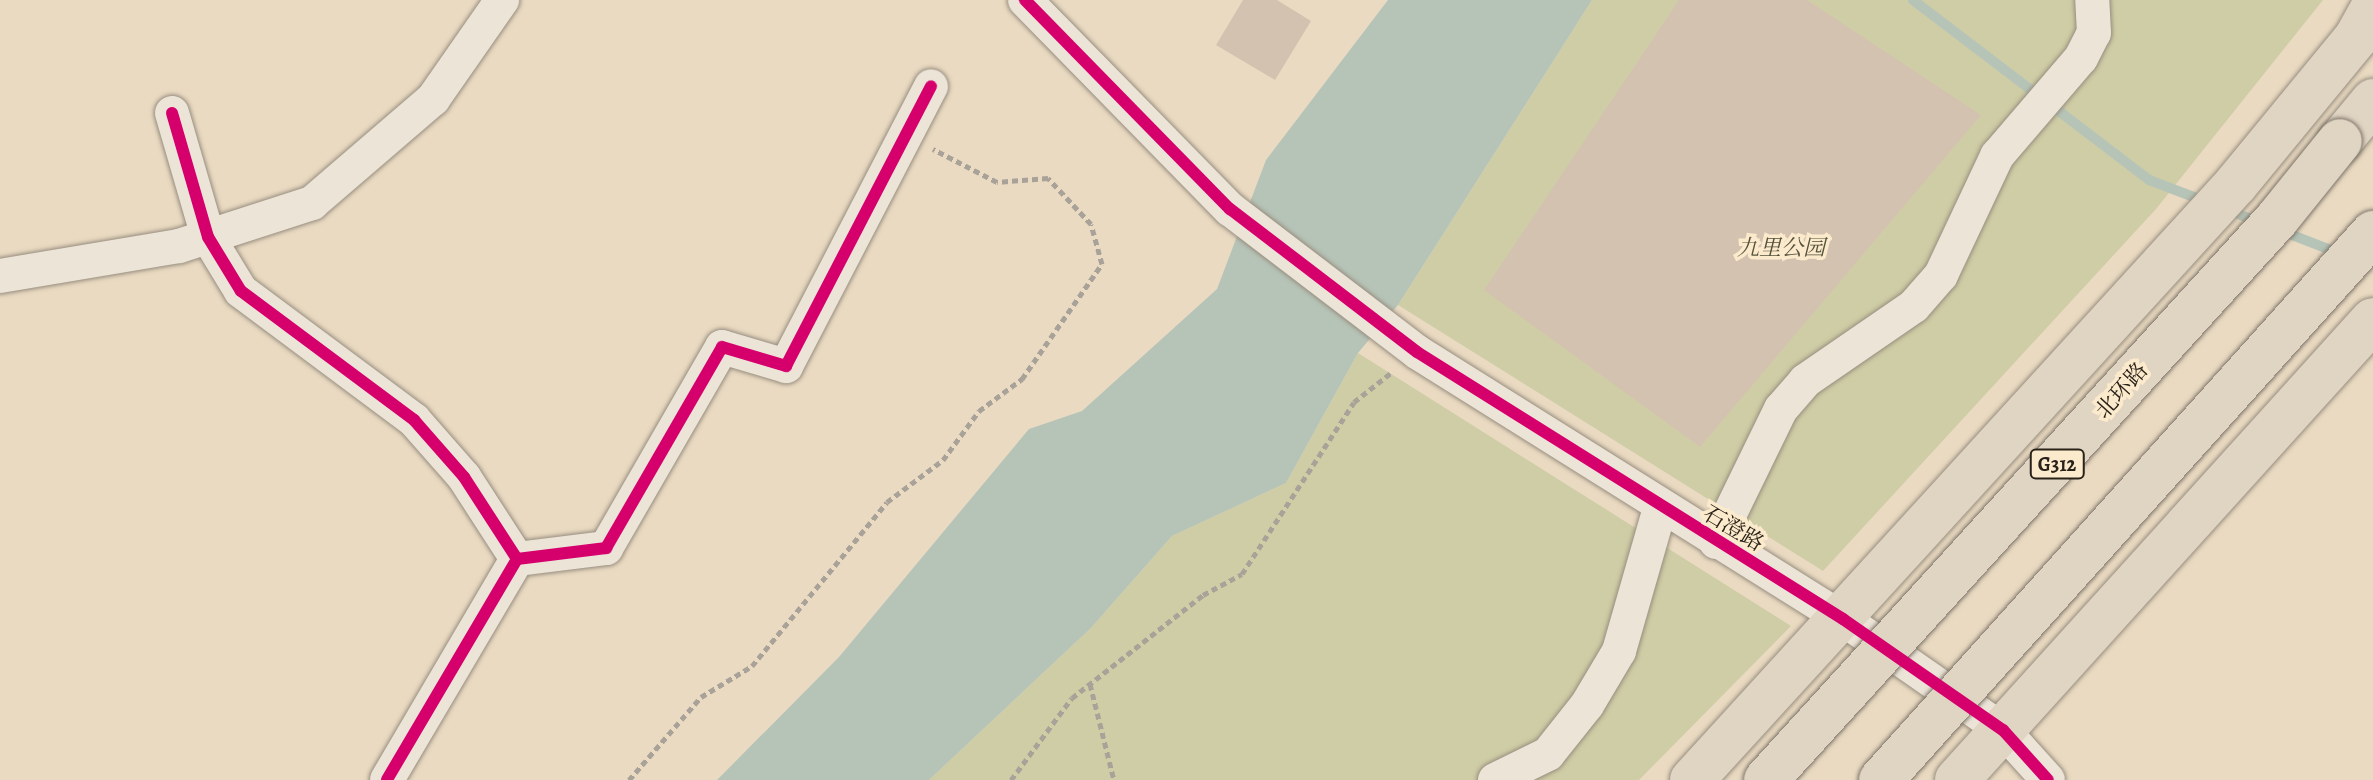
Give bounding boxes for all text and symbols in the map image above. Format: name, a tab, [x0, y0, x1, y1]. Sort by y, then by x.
park label: 九里公园	[1737, 236, 1825, 262]
street label: 北环路	[2090, 358, 2154, 424]
road number: G312	[2029, 448, 2085, 480]
street label: 石澄路	[1698, 501, 1768, 557]

